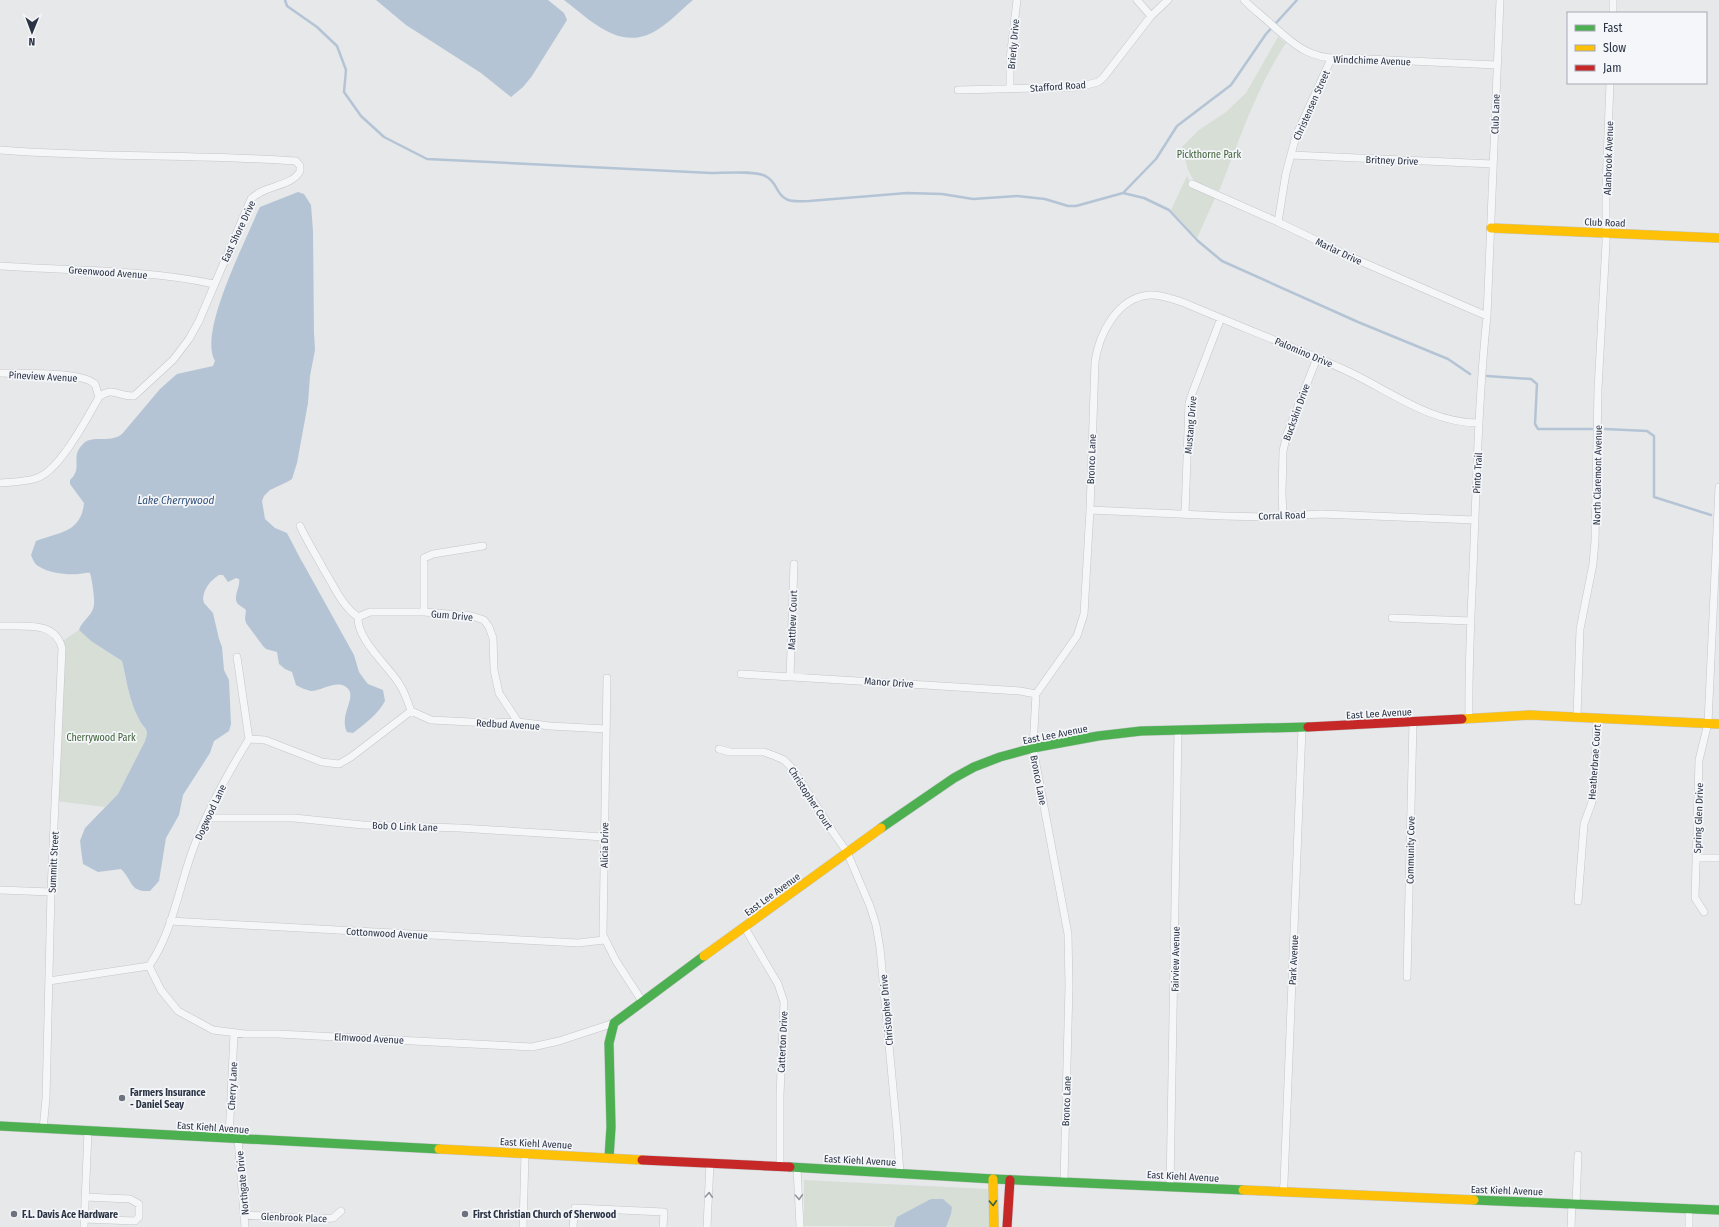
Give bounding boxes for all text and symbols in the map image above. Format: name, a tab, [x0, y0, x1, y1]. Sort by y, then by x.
north arrow	[12, 12, 52, 52]
legend	[1567, 12, 1707, 84]
street label: Brierly Drive	[1006, 18, 1022, 70]
text: Fast	[1603, 21, 1622, 35]
text: N	[28, 35, 35, 48]
text: Slow	[1603, 41, 1626, 55]
street label: Windchime Avenue	[1333, 54, 1411, 68]
text: Jam	[1603, 61, 1621, 75]
street label: Christensen Street	[1291, 68, 1333, 142]
street label: Stafford Road	[1030, 79, 1086, 95]
street label: Club Lane	[1489, 94, 1503, 134]
street label: Alanbrook Avenue	[1602, 121, 1616, 195]
park label: Pickthorne Park	[1177, 149, 1241, 161]
street label: Britney Drive	[1365, 154, 1419, 168]
street label: East Shore Drive	[219, 199, 258, 264]
street label: Club Road	[1584, 216, 1626, 230]
street label: Marlar Drive	[1313, 236, 1364, 268]
street label: Greenwood Avenue	[68, 264, 148, 282]
street label: Palomino Drive	[1273, 335, 1334, 371]
street label: Pineview Avenue	[8, 369, 78, 385]
street label: Buckskin Drive	[1281, 382, 1313, 443]
street label: Mustang Drive	[1182, 396, 1200, 455]
street label: North Claremont Avenue	[1591, 425, 1605, 525]
street label: Bronco Lane	[1085, 434, 1099, 484]
street label: Pinto Trail	[1471, 452, 1485, 494]
water label: Lake Cherrywood	[138, 494, 215, 507]
street label: Corral Road	[1258, 509, 1306, 523]
street label: Matthew Court	[786, 589, 800, 650]
street label: Gum Drive	[430, 608, 473, 624]
street label: Manor Drive	[864, 675, 914, 691]
street label: East Lee Avenue	[1346, 706, 1412, 722]
street label: Redbud Avenue	[476, 717, 540, 733]
street label: East Lee Avenue	[1022, 723, 1089, 747]
street label: Heatherbrae Court	[1586, 723, 1604, 800]
park label: Cherrywood Park	[66, 732, 136, 744]
street label: Bronco Lane	[1027, 754, 1049, 806]
street label: Christopher Court	[785, 765, 835, 833]
street label: Spring Glen Drive	[1692, 782, 1706, 854]
street label: Dogwood Lane	[193, 783, 229, 842]
street label: Community Cove	[1404, 816, 1418, 884]
street label: Bob O Link Lane	[372, 820, 438, 834]
street label: Alicia Drive	[599, 822, 611, 868]
street label: Summitt Street	[46, 830, 62, 893]
street label: East Lee Avenue	[742, 871, 803, 919]
street label: Cottonwood Avenue	[346, 926, 428, 942]
street label: Fairview Avenue	[1169, 926, 1183, 992]
street label: Park Avenue	[1287, 935, 1301, 985]
street label: Christopher Drive	[878, 974, 896, 1046]
street label: Catterton Drive	[775, 1011, 791, 1073]
street label: Elmwood Avenue	[334, 1031, 404, 1047]
street label: Cherry Lane	[226, 1061, 240, 1111]
street label: Bronco Lane	[1060, 1076, 1074, 1126]
place label: Farmers Insurance - Daniel Seay	[130, 1087, 205, 1111]
marker: Farmers Insurance - Daniel Seay	[117, 1093, 127, 1103]
street label: East Kiehl Avenue	[176, 1119, 249, 1137]
street label: East Kiehl Avenue	[500, 1136, 572, 1152]
street label: Northgate Drive	[234, 1150, 252, 1215]
street label: East Kiehl Avenue	[824, 1153, 896, 1169]
street label: East Kiehl Avenue	[1147, 1169, 1219, 1185]
street label: East Kiehl Avenue	[1471, 1184, 1543, 1198]
one-way arrow	[704, 1192, 713, 1198]
one-way arrow	[795, 1194, 803, 1200]
one-way arrow	[988, 1200, 997, 1206]
marker: F.L. Davis Ace Hardware	[9, 1209, 19, 1219]
place label: F.L. Davis Ace Hardware	[22, 1209, 118, 1221]
marker: First Christian Church of Sherwood	[460, 1209, 470, 1219]
place label: First Christian Church of Sherwood	[473, 1209, 616, 1221]
street label: Glenbrook Place	[261, 1211, 327, 1225]

